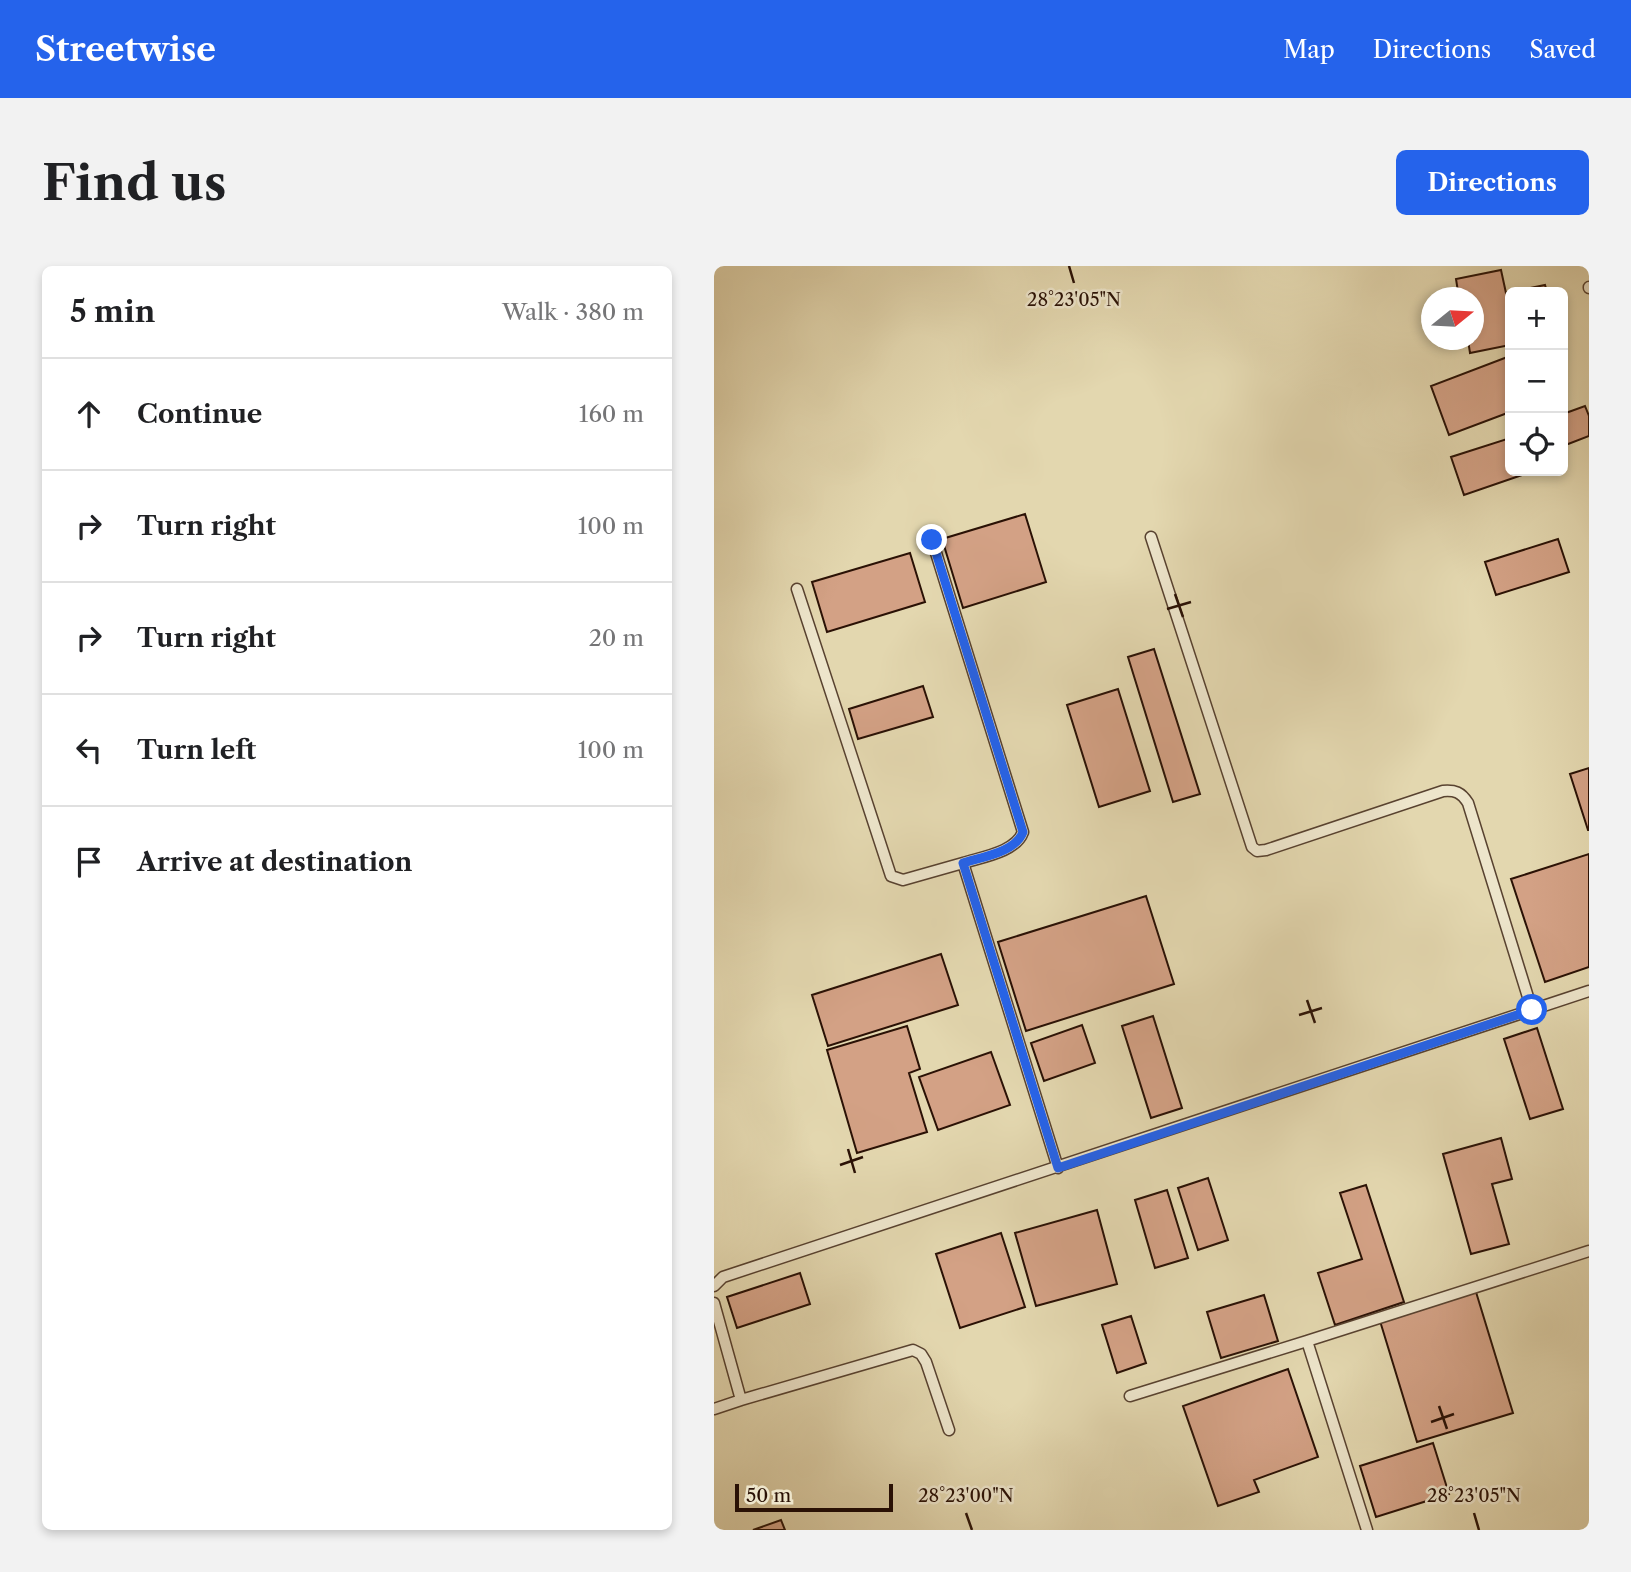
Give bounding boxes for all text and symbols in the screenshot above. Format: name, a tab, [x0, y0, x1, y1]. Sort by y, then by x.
text: Streetwise	[35, 29, 216, 70]
text: Map	[1283, 35, 1335, 64]
text: Directions	[1373, 35, 1491, 64]
text: Saved	[1529, 35, 1596, 64]
button: Directions	[1396, 150, 1589, 215]
text: Find us	[42, 152, 226, 213]
north arrow	[1421, 287, 1484, 350]
map controls	[1505, 287, 1568, 476]
button: +	[1505, 287, 1568, 350]
text: 28°23'05"N	[1027, 289, 1121, 311]
text: 5 min	[70, 293, 155, 330]
text: Walk · 380 m	[502, 298, 644, 326]
button: −	[1505, 350, 1568, 413]
icon: ahead	[70, 395, 108, 433]
text: Continue	[137, 398, 262, 430]
text: 160 m	[579, 400, 644, 428]
button: locate	[1505, 413, 1568, 476]
icon: right	[70, 507, 108, 545]
text: Turn right	[137, 510, 276, 542]
text: 100 m	[578, 512, 644, 540]
route end	[916, 524, 947, 555]
icon: right	[70, 619, 108, 657]
text: Turn right	[137, 622, 276, 654]
text: 20 m	[589, 624, 644, 652]
icon: left	[70, 731, 108, 769]
text: Turn left	[137, 734, 256, 766]
text: 100 m	[578, 736, 644, 764]
icon: arrive	[70, 843, 108, 881]
text: Arrive at destination	[137, 846, 412, 878]
route start	[1516, 994, 1547, 1025]
scale bar	[735, 1481, 892, 1513]
text: 50 m	[746, 1484, 791, 1507]
text: 28°23'00"N	[918, 1485, 1014, 1507]
text: 28°23'05"N	[1427, 1485, 1521, 1507]

